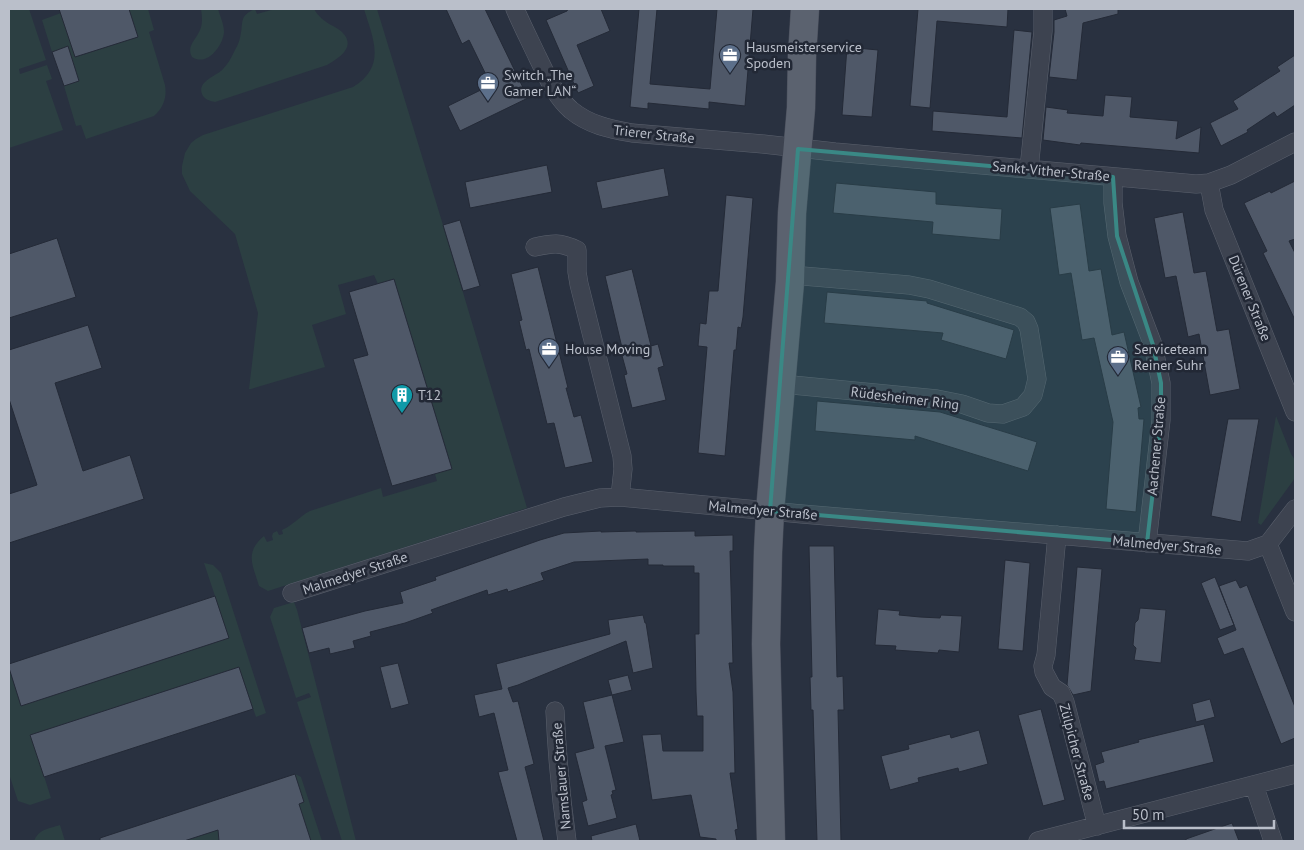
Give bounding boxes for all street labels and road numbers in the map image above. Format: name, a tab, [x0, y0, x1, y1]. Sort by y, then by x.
street label: Trierer Straße	[612, 121, 696, 147]
street label: Sankt-Vither-Straße	[991, 157, 1111, 185]
street label: Dürener Straße	[1225, 252, 1275, 344]
street label: Rüdesheimer Ring	[850, 382, 960, 414]
street label: Aachener Straße	[1143, 396, 1169, 496]
street label: Malmedyer Straße	[708, 496, 818, 524]
street label: Malmedyer Straße	[1112, 531, 1222, 559]
street label: Malmedyer Straße	[300, 548, 410, 598]
street label: Zülpicher Straße	[1055, 702, 1099, 802]
street label: Namslauer Straße	[547, 722, 575, 830]

